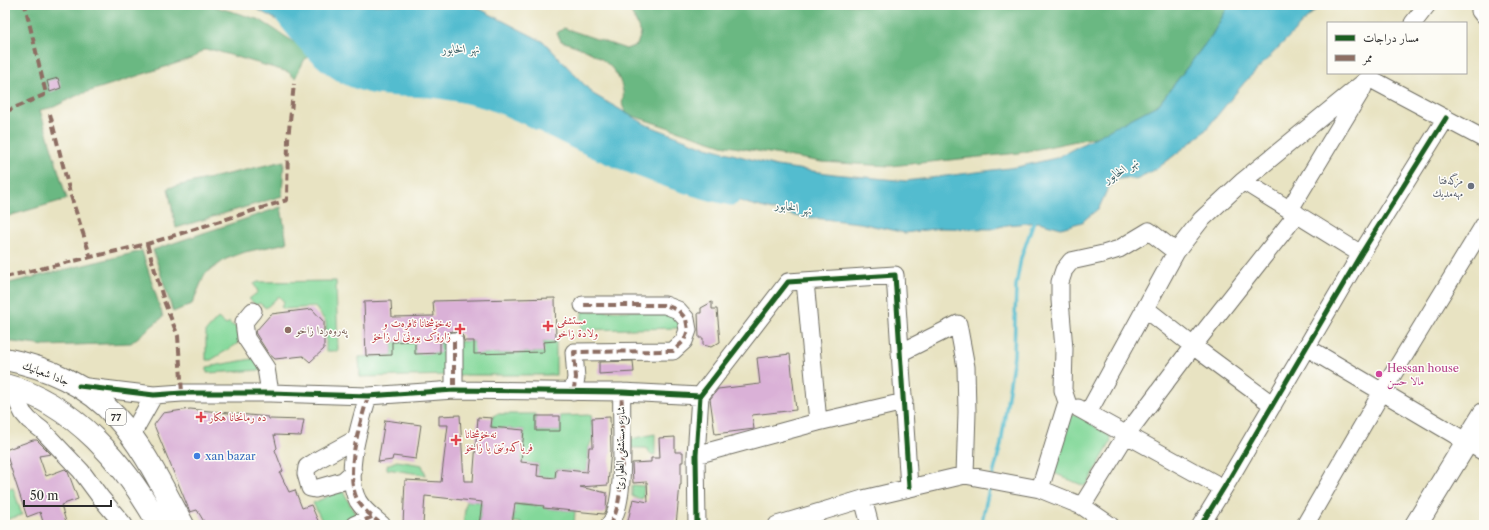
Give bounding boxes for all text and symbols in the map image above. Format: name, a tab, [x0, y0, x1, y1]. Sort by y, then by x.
legend	[1327, 22, 1467, 74]
text: مسار دراجات	[1363, 30, 1419, 45]
water label: نهر الخابور	[441, 41, 480, 57]
text: ممر	[1361, 50, 1373, 66]
water label: نهر الخابور	[1100, 154, 1142, 187]
place label: مزگەفتا مهەمدیك	[1432, 172, 1463, 201]
marker: مزگەفتا مهەمدیك	[1466, 181, 1476, 191]
water label: نهر الخابور	[773, 196, 814, 219]
place label: مستشفى ولادة زاخو	[556, 313, 598, 340]
place label: نەخۆشخانا ئافرەت و زارۆک بوونێ ل زاخۆ	[371, 316, 451, 343]
marker: مستشفى ولادة زاخو	[542, 320, 554, 332]
place label: په‌روه‌ردا زاخو	[295, 323, 348, 338]
marker: نەخۆشخانا ئافرەت و زارۆک بوونێ ل زاخۆ	[454, 323, 466, 335]
marker: په‌روه‌ردا زاخو	[283, 325, 293, 335]
street label: جادا شعبانيك	[21, 358, 72, 388]
place label: Hessan house مالا حسن	[1387, 361, 1459, 390]
marker: Hessan house مالا حسن	[1374, 369, 1384, 379]
street label: شارع مستشفى الطوارئ	[612, 406, 631, 490]
road number: 77	[106, 409, 126, 425]
place label: ده رمانخانا هكار	[208, 410, 267, 424]
marker: ده رمانخانا هكار	[196, 412, 206, 422]
place label: نه‌خۆشخانا فرياكه‌وتنێ يا زاخۆ	[464, 427, 533, 455]
marker: نه‌خۆشخانا فرياكه‌وتنێ يا زاخۆ	[450, 434, 462, 446]
place label: xan bazar	[205, 449, 256, 463]
marker: xan bazar	[192, 451, 202, 461]
scale bar	[24, 482, 111, 508]
text: 50 m	[30, 488, 59, 503]

